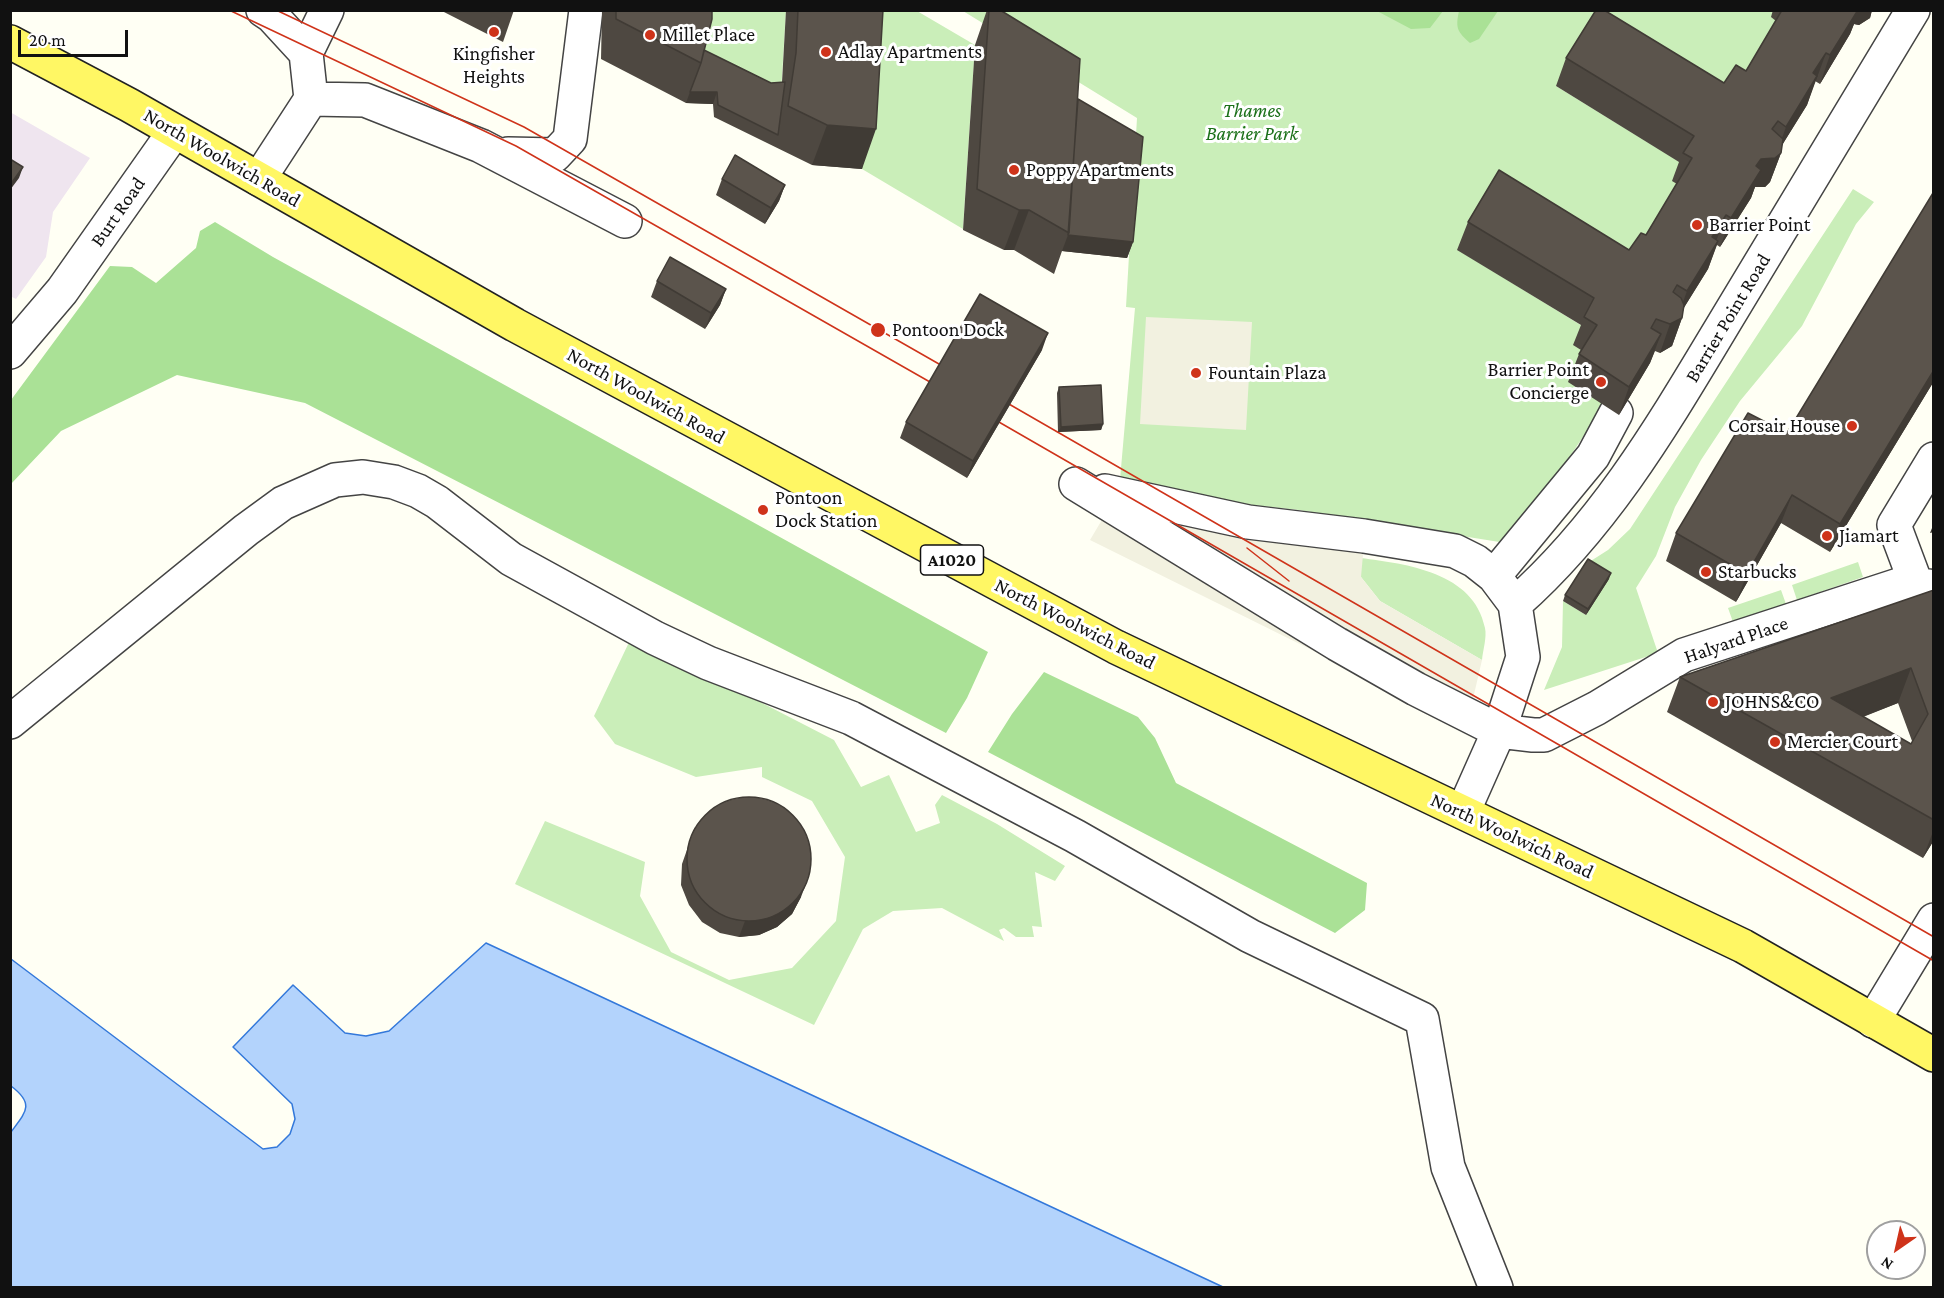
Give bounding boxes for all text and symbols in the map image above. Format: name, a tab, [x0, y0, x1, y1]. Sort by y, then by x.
scale bar	[21, 18, 130, 56]
place label: Millet Place	[662, 23, 755, 47]
marker: Kingfisher Heights	[487, 25, 501, 39]
marker: Millet Place	[643, 28, 657, 42]
text: 20 m	[29, 30, 66, 50]
place label: Adlay Apartments	[838, 40, 982, 64]
place label: Kingfisher Heights	[453, 42, 535, 89]
marker: Adlay Apartments	[819, 45, 833, 59]
park label: Thames Barrier Park	[1206, 99, 1298, 146]
street label: North Woolwich Road	[139, 103, 305, 213]
place label: Poppy Apartments	[1026, 158, 1174, 182]
marker: Poppy Apartments	[1007, 163, 1021, 177]
street label: Burt Road	[85, 173, 151, 251]
place label: Barrier Point	[1709, 213, 1810, 237]
marker: Barrier Point	[1690, 218, 1704, 232]
street label: Barrier Point Road	[1680, 249, 1776, 387]
place label: Pontoon Dock	[892, 318, 1004, 342]
marker: Pontoon Dock	[869, 321, 887, 339]
street label: North Woolwich Road	[563, 343, 729, 449]
place label: Barrier Point Concierge	[1488, 358, 1589, 405]
place label: Fountain Plaza	[1208, 361, 1326, 385]
marker: Fountain Plaza	[1189, 366, 1203, 380]
marker: Barrier Point Concierge	[1594, 375, 1608, 389]
place label: Corsair House	[1728, 414, 1840, 438]
marker: Corsair House	[1845, 419, 1859, 433]
place label: Pontoon Dock Station	[775, 486, 877, 533]
marker: Pontoon Dock Station	[756, 503, 770, 517]
place label: Jiamart	[1839, 524, 1899, 548]
marker: Jiamart	[1820, 529, 1834, 543]
road number: A1020	[920, 545, 984, 575]
place label: Starbucks	[1718, 560, 1797, 584]
marker: Starbucks	[1699, 565, 1713, 579]
street label: North Woolwich Road	[991, 573, 1159, 675]
street label: Halyard Place	[1681, 611, 1791, 669]
place label: JOHNS&CO	[1725, 690, 1819, 714]
marker: JOHNS&CO	[1706, 695, 1720, 709]
place label: Mercier Court	[1787, 730, 1898, 754]
marker: Mercier Court	[1768, 735, 1782, 749]
street label: North Woolwich Road	[1427, 788, 1597, 884]
north arrow	[1866, 1220, 1926, 1280]
text: N	[1877, 1254, 1896, 1274]

